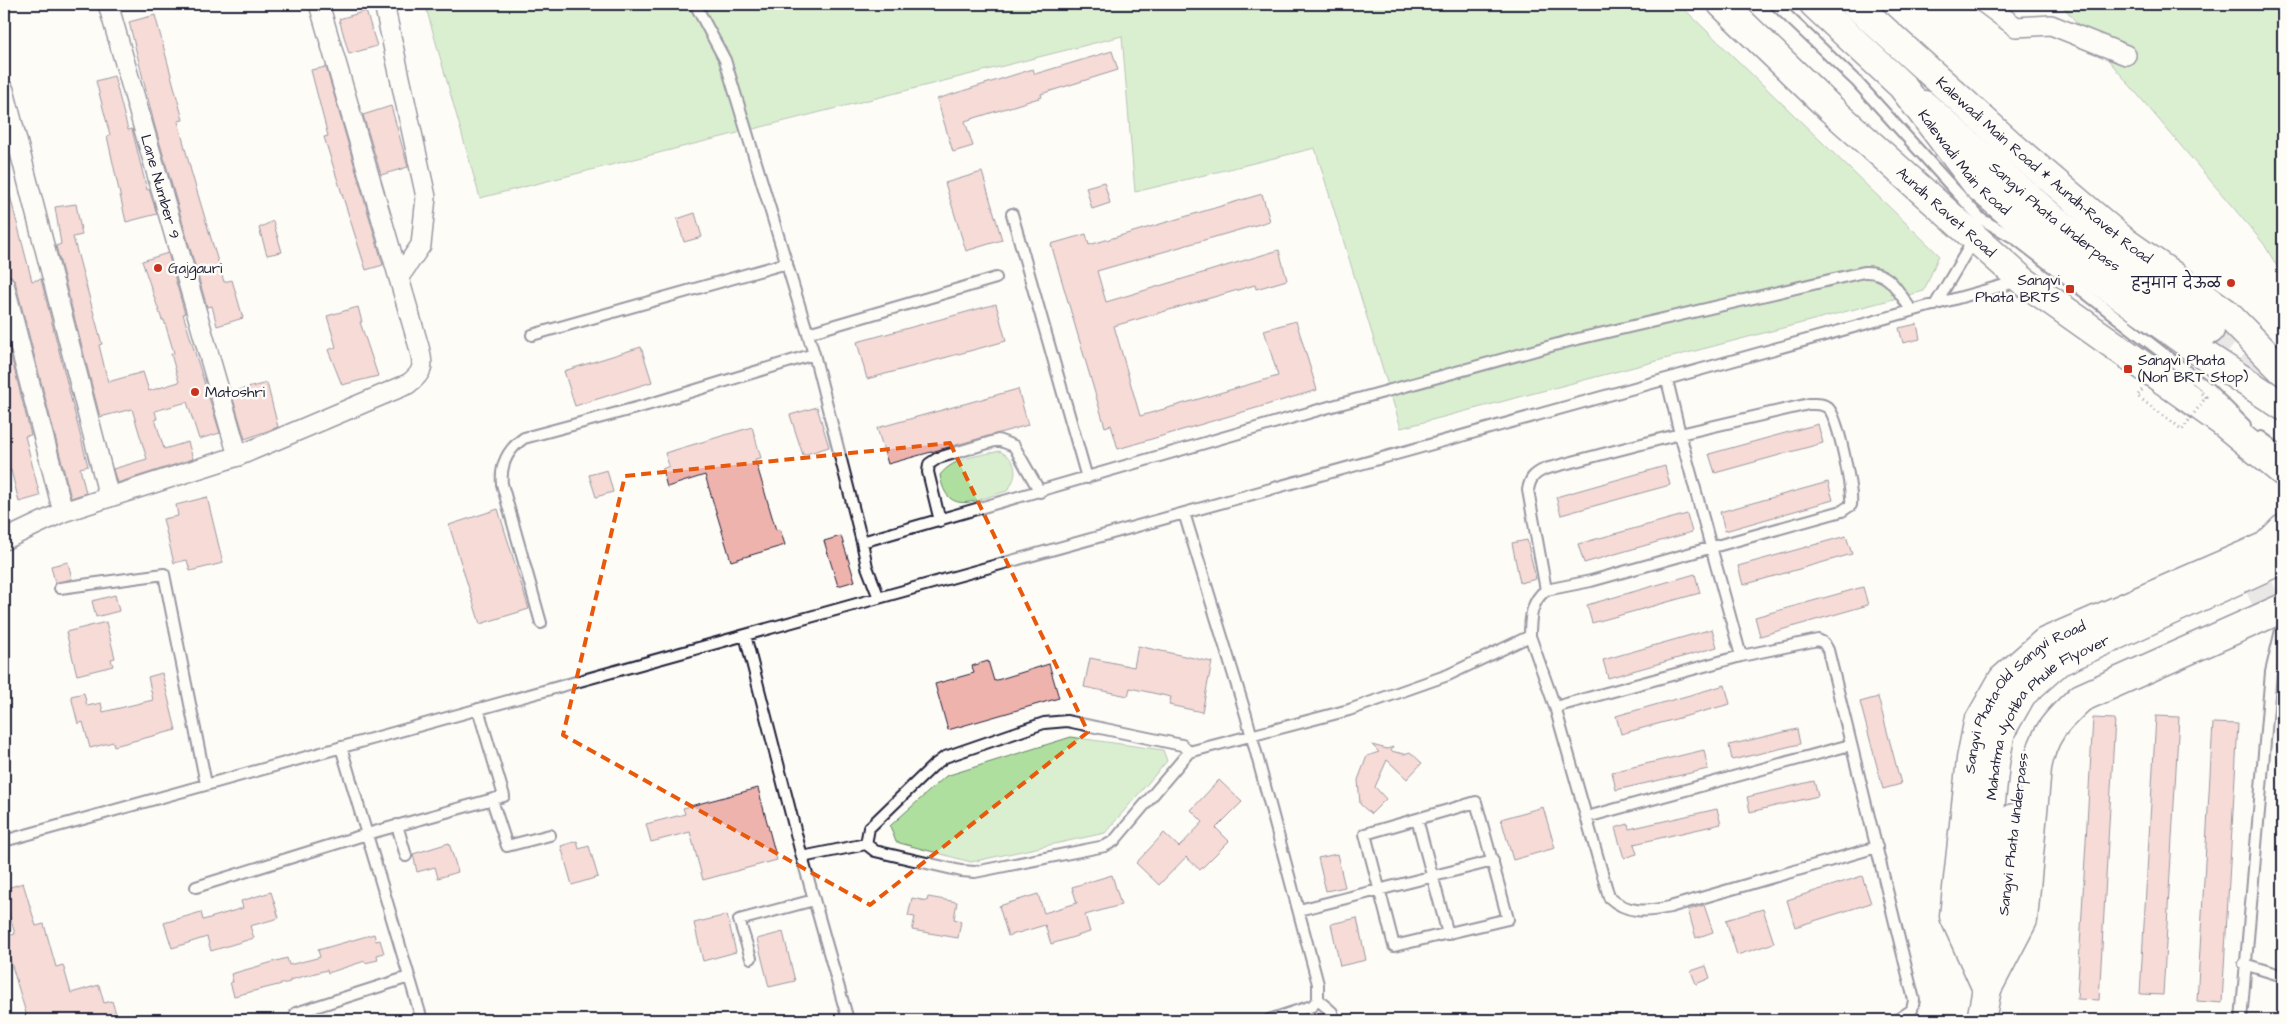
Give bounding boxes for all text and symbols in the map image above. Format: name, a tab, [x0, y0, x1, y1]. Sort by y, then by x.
street label: Kalewadi Main Road * Aundh-Ravet Road	[1931, 72, 2157, 269]
street label: Kalewadi Main Road	[1913, 105, 2015, 220]
street label: Lane Number 9	[135, 132, 185, 241]
street label: Sangvi Phata Underpass	[1984, 157, 2125, 277]
street label: Aundh Ravet Road	[1892, 162, 2000, 263]
place label: Gajgauri	[168, 258, 223, 280]
marker: Gajgauri	[152, 262, 164, 274]
place label: हनुमान देऊळ	[2131, 269, 2223, 294]
place label: Sangvi Phata BRTS	[1975, 270, 2061, 308]
marker: हनुमान देऊळ	[2225, 277, 2237, 289]
marker: Sangvi Phata BRTS	[2064, 283, 2076, 295]
place label: Sangvi Phata (Non BRT Stop)	[2138, 350, 2248, 388]
marker: Sangvi Phata (Non BRT Stop)	[2122, 363, 2134, 375]
place label: Matoshri	[205, 382, 266, 403]
marker: Matoshri	[189, 386, 201, 398]
street label: Sangvi Phata-Old Sangvi Road	[1960, 616, 2089, 775]
street label: Mahatma Jyotiba Phule Flyover	[1981, 630, 2113, 801]
street label: Sangvi Phata Underpass	[1993, 751, 2035, 917]

